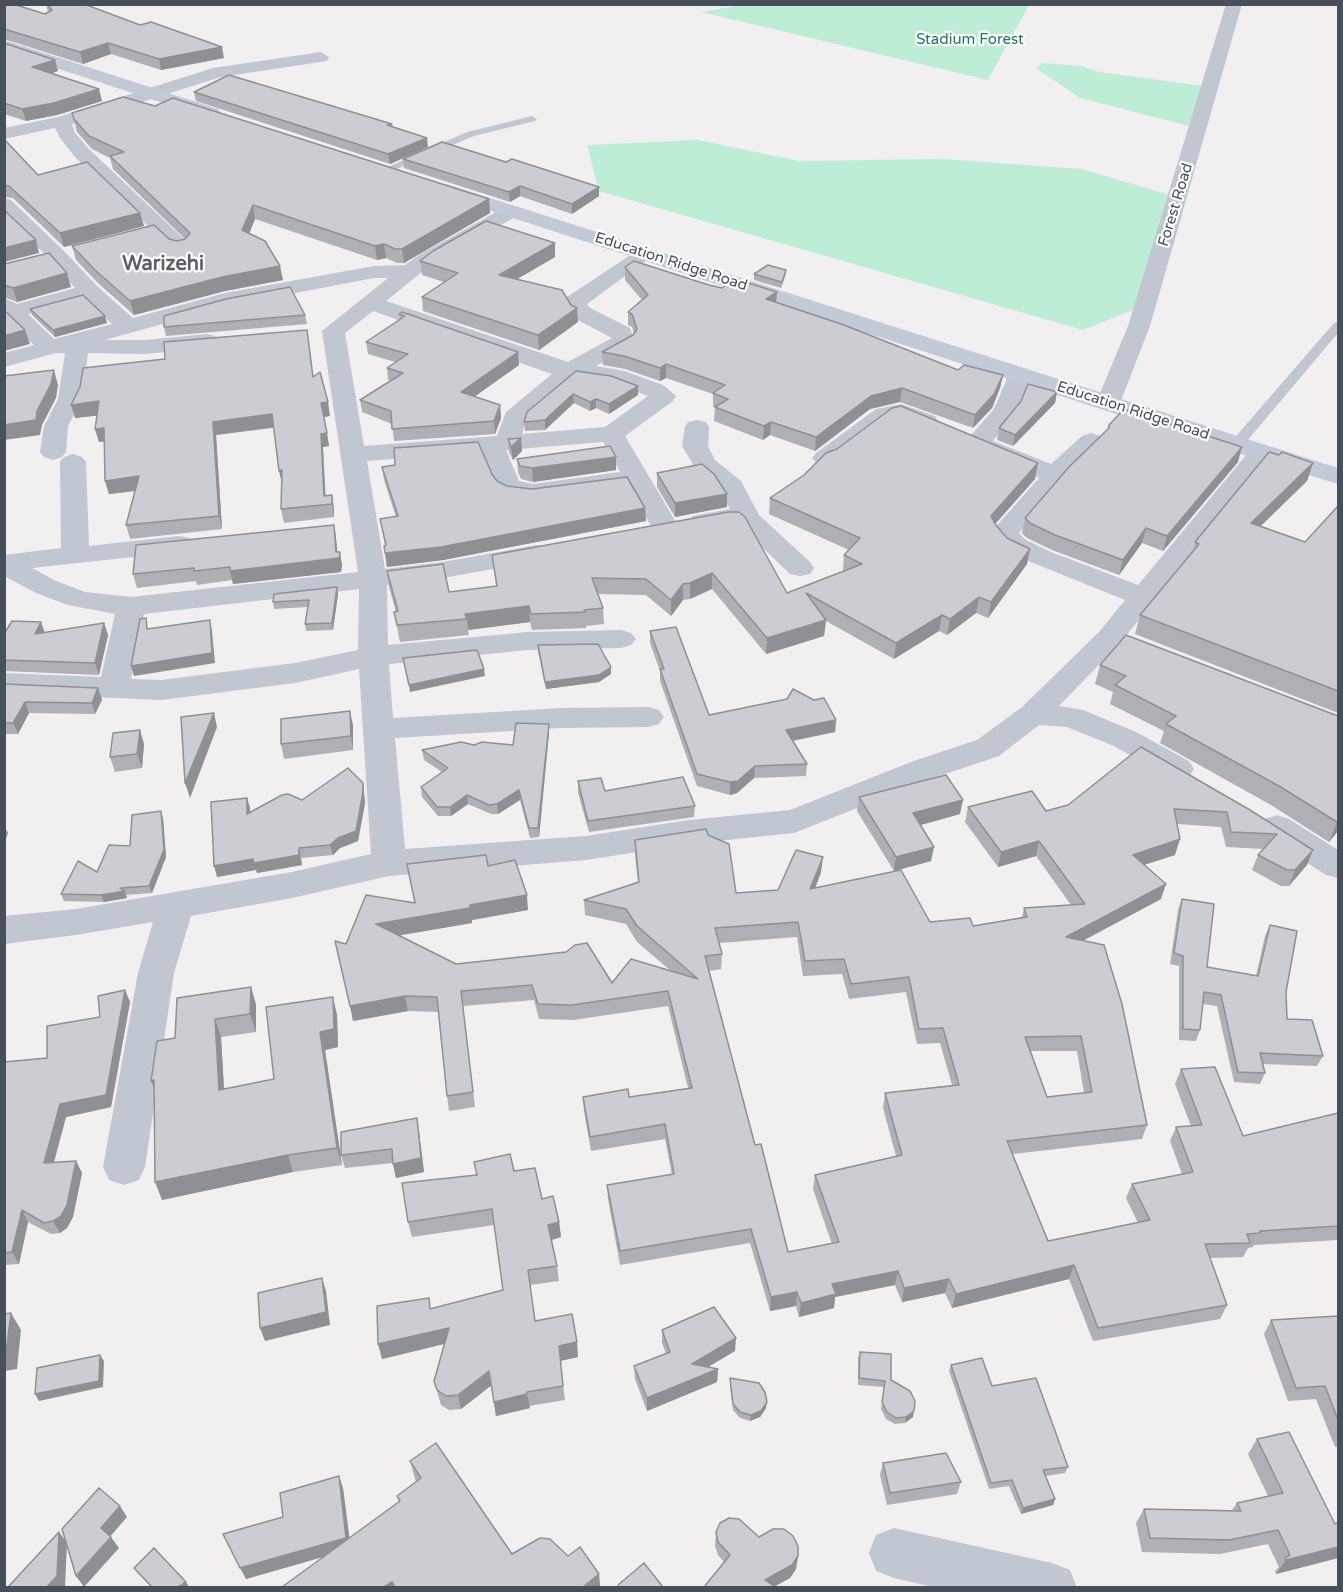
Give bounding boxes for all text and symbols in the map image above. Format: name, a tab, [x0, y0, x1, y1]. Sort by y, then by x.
park label: Stadium Forest	[916, 31, 1024, 49]
street label: Forest Road	[1155, 161, 1197, 249]
street label: Education Ridge Road	[592, 229, 750, 295]
district label: Warizehi	[122, 253, 204, 277]
street label: Education Ridge Road	[1054, 378, 1212, 444]

